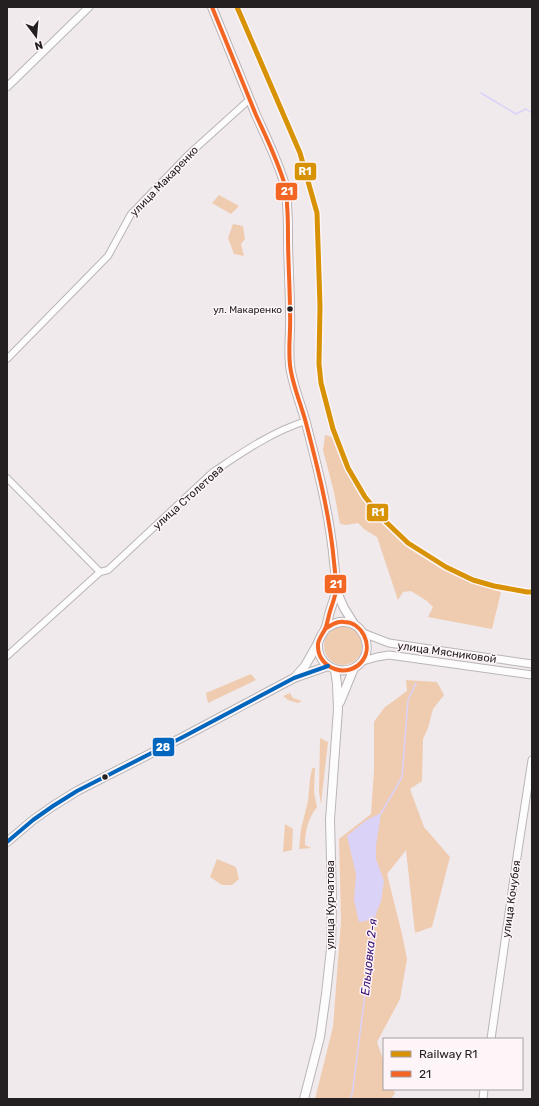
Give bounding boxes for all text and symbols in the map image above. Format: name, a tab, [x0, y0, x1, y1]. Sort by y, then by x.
north arrow	[16, 16, 56, 56]
text: N	[33, 38, 44, 52]
street label: улица Макаренко	[128, 144, 201, 219]
line badge: R1	[294, 162, 317, 181]
text: R1	[298, 165, 312, 178]
line badge: 21	[275, 182, 298, 201]
text: 21	[281, 185, 293, 198]
place label: ул. Макаренко	[213, 304, 282, 316]
marker: ул. Макаренко	[285, 304, 295, 314]
street label: улица Столетова	[150, 462, 226, 532]
line badge: R1	[366, 503, 389, 522]
text: R1	[371, 506, 385, 519]
line badge: 21	[324, 574, 347, 594]
text: 21	[330, 578, 342, 591]
street label: улица Мясниковой	[397, 639, 497, 666]
line badge: 28	[152, 737, 175, 757]
text: 28	[156, 741, 170, 754]
unlabelled marker	[100, 772, 110, 782]
street label: улица Курчатова	[324, 860, 337, 950]
street label: улица Кочубея	[500, 860, 523, 939]
water label: Ельцовка 2-я	[358, 917, 380, 996]
legend	[383, 1038, 523, 1090]
text: Railway R1	[419, 1047, 477, 1061]
text: 21	[419, 1067, 431, 1081]

